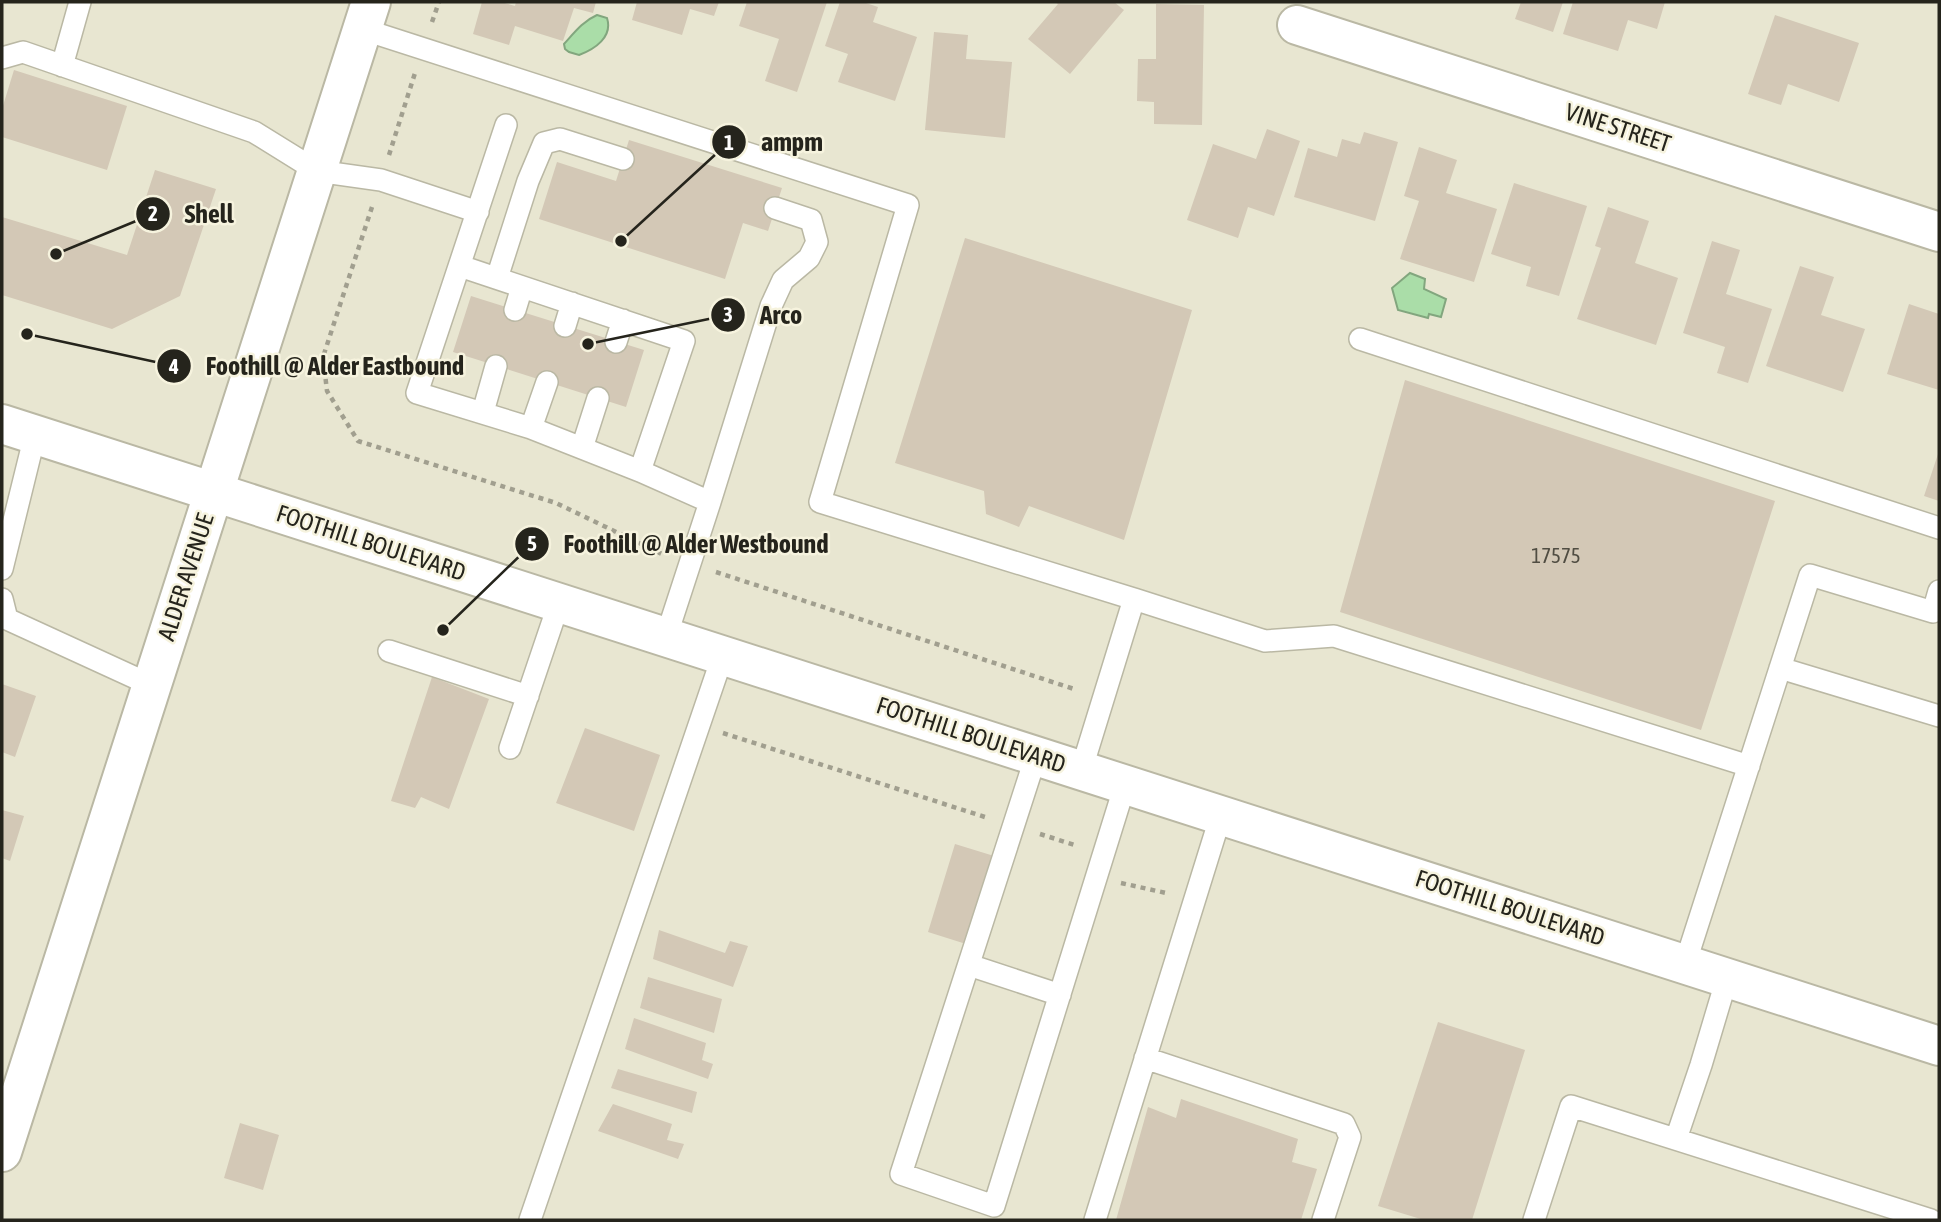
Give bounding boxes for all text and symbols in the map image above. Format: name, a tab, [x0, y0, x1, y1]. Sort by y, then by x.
street label: VINE STREET	[1562, 98, 1675, 157]
callout: ampm	[712, 119, 836, 166]
text: ampm	[761, 127, 823, 157]
text: 1	[724, 130, 734, 154]
callout: Shell	[135, 190, 248, 237]
text: Shell	[184, 199, 235, 229]
text: 2	[148, 201, 158, 225]
callout: Arco	[711, 292, 816, 339]
text: Arco	[759, 300, 802, 330]
text: 3	[723, 302, 733, 326]
callout: Foothill @ Alder Eastbound	[157, 343, 478, 390]
text: Foothill @ Alder Eastbound	[206, 351, 464, 381]
text: 4	[168, 354, 179, 378]
street label: FOOTHILL BOULEVARD	[273, 499, 469, 586]
street label: ALDER AVENUE	[152, 510, 219, 644]
callout: Foothill @ Alder Westbound	[515, 520, 843, 567]
text: Foothill @ Alder Westbound	[564, 529, 828, 559]
text: 5	[527, 531, 537, 555]
house number: 17575	[1531, 543, 1581, 567]
street label: FOOTHILL BOULEVARD	[873, 691, 1069, 778]
street label: FOOTHILL BOULEVARD	[1412, 864, 1608, 951]

